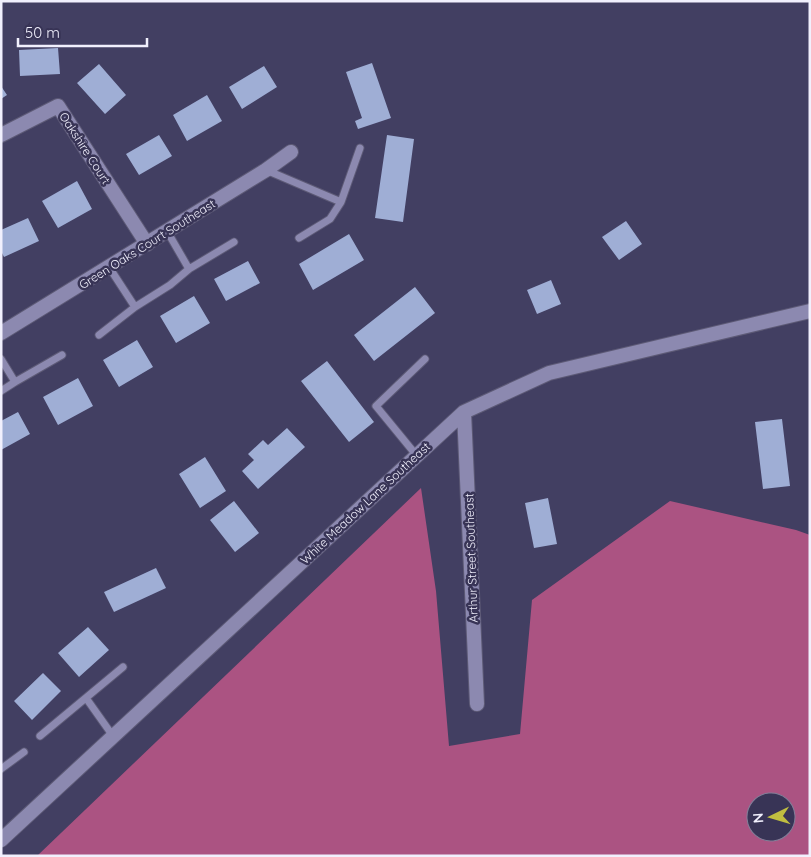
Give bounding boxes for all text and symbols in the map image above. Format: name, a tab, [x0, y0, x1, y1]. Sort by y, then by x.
scale bar	[18, 15, 146, 47]
text: 50 m	[25, 23, 60, 42]
street label: Oakshire Court	[56, 109, 114, 187]
street label: Green Oaks Court Southeast	[76, 196, 218, 292]
street label: White Meadow Lane Southeast	[297, 439, 433, 567]
street label: Arthur Street Southeast	[461, 493, 481, 623]
north arrow	[746, 792, 796, 842]
text: N	[749, 812, 767, 824]

